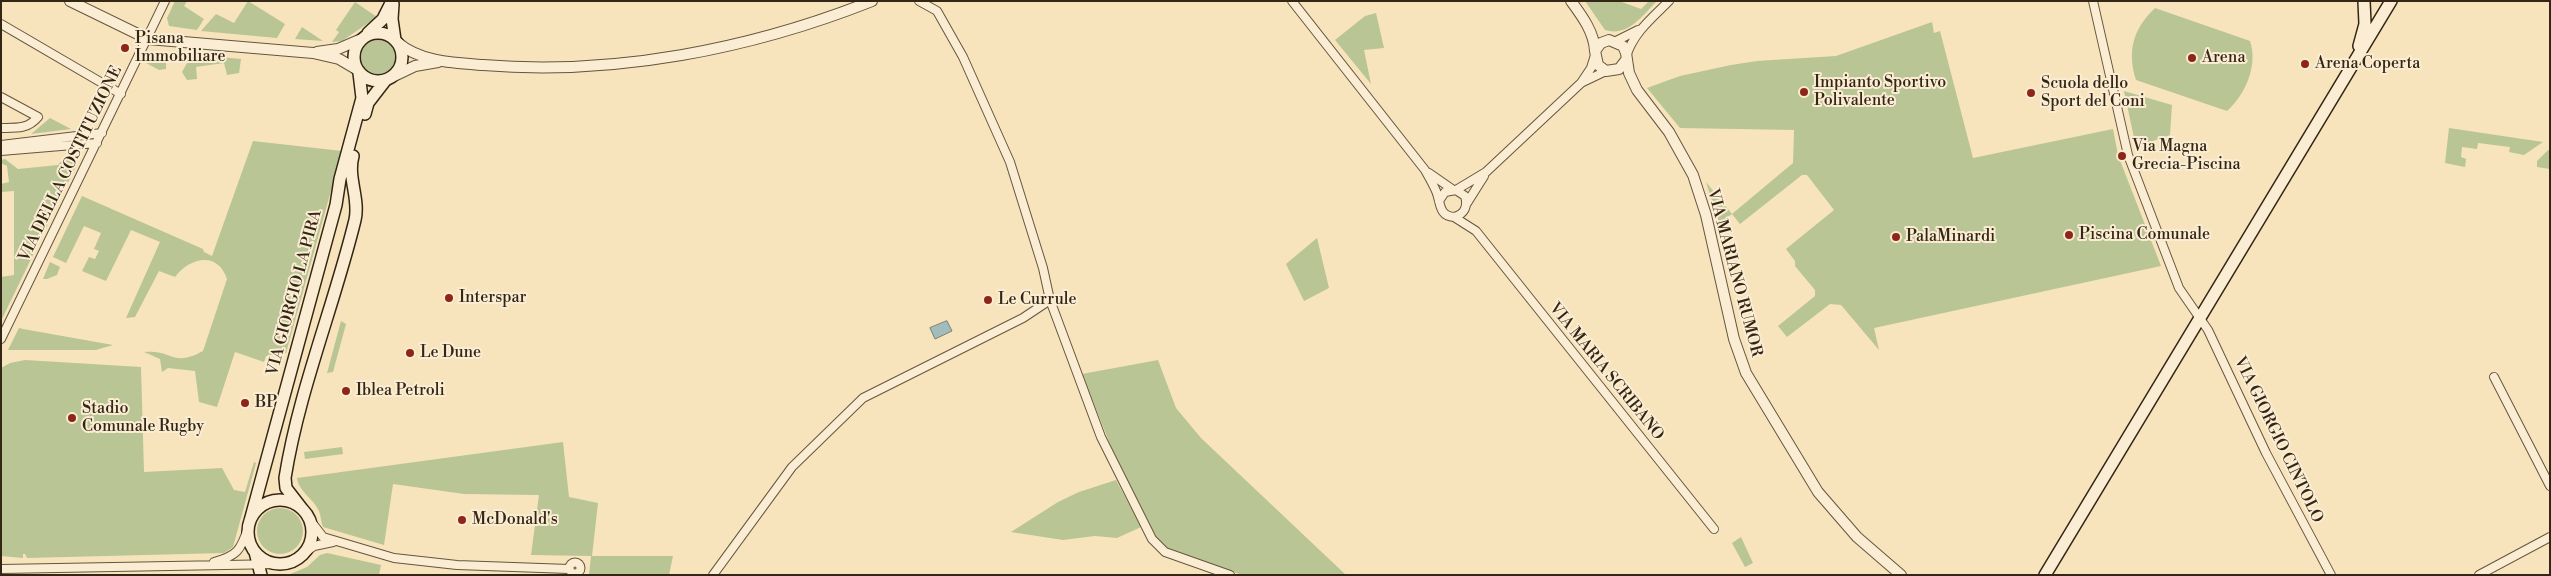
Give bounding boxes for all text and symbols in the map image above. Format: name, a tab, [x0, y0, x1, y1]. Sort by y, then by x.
place label: Pisana Immobiliare	[135, 29, 225, 67]
marker: Pisana Immobiliare	[119, 42, 131, 54]
place label: Arena	[2202, 48, 2245, 68]
marker: Arena	[2186, 52, 2198, 64]
place label: Arena Coperta	[2315, 54, 2420, 74]
marker: Arena Coperta	[2299, 58, 2311, 70]
street label: VIA DELLA COSTITUZIONE	[15, 63, 127, 265]
place label: Impianto Sportivo Polivalente	[1814, 73, 1946, 111]
place label: Scuola dello Sport del Coni	[2041, 74, 2145, 112]
marker: Impianto Sportivo Polivalente	[1798, 86, 1810, 98]
marker: Scuola dello Sport del Coni	[2025, 87, 2037, 99]
place label: Via Magna Grecia-Piscina	[2132, 137, 2241, 175]
marker: Via Magna Grecia-Piscina	[2116, 150, 2128, 162]
street label: VIA MARIANO RUMOR	[1702, 187, 1766, 359]
street label: VIA GIORGIO LA PIRA	[264, 208, 326, 378]
place label: Piscina Comunale	[2079, 225, 2210, 245]
place label: PalaMinardi	[1906, 227, 1995, 247]
marker: Piscina Comunale	[2063, 229, 2075, 241]
marker: PalaMinardi	[1890, 231, 1902, 243]
place label: Interspar	[459, 288, 526, 308]
place label: Le Currule	[998, 290, 1077, 310]
marker: Interspar	[443, 292, 455, 304]
marker: Le Currule	[982, 294, 994, 306]
street label: VIA MARIA SCRIBANO	[1545, 299, 1667, 445]
place label: Le Dune	[420, 343, 481, 363]
marker: Le Dune	[404, 347, 416, 359]
street label: VIA GIORGIO CINTOLO	[2229, 354, 2327, 526]
place label: Iblea Petroli	[356, 381, 445, 401]
marker: Iblea Petroli	[340, 385, 352, 397]
place label: BP	[255, 393, 277, 413]
marker: BP	[239, 397, 251, 409]
place label: Stadio Comunale Rugby	[82, 399, 204, 437]
marker: Stadio Comunale Rugby	[66, 412, 78, 424]
place label: McDonald's	[472, 510, 558, 530]
marker: McDonald's	[456, 514, 468, 526]

